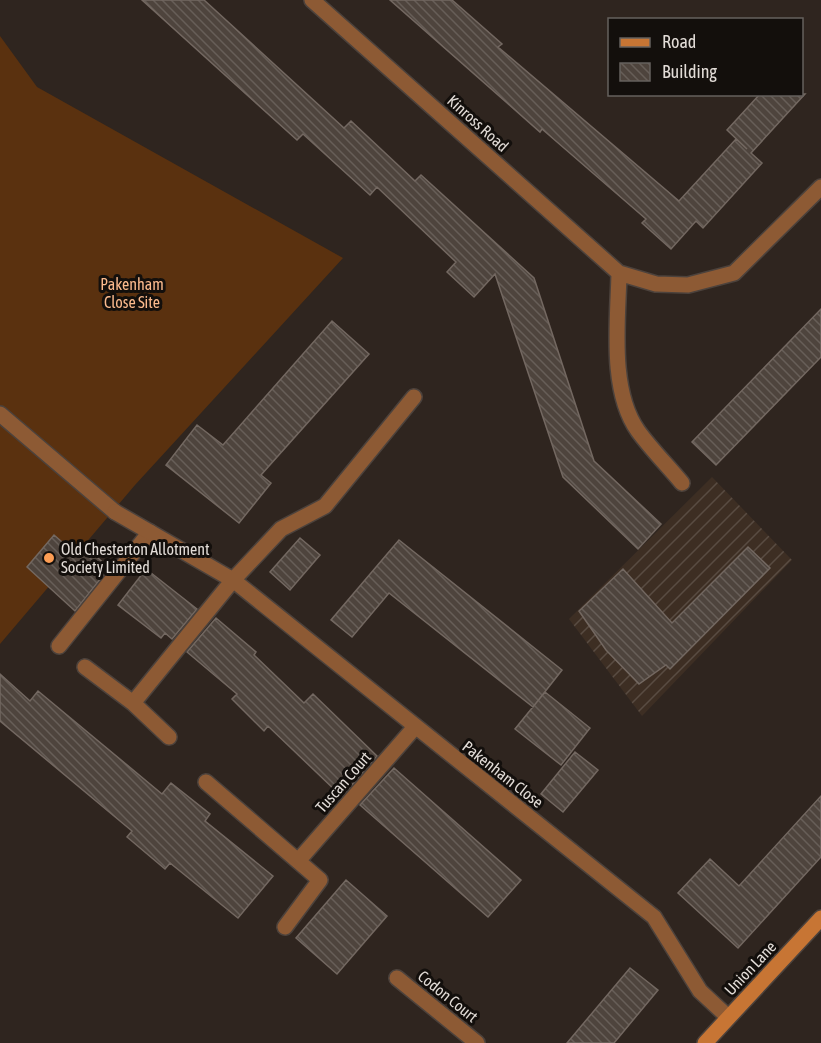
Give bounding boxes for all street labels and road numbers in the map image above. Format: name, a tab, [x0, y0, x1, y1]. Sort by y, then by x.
street label: Kinross Road	[444, 91, 512, 155]
street label: Pakenham Close	[459, 737, 547, 811]
street label: Tuscan Court	[312, 748, 374, 816]
street label: Union Lane	[721, 937, 779, 999]
street label: Codon Court	[415, 967, 482, 1026]

